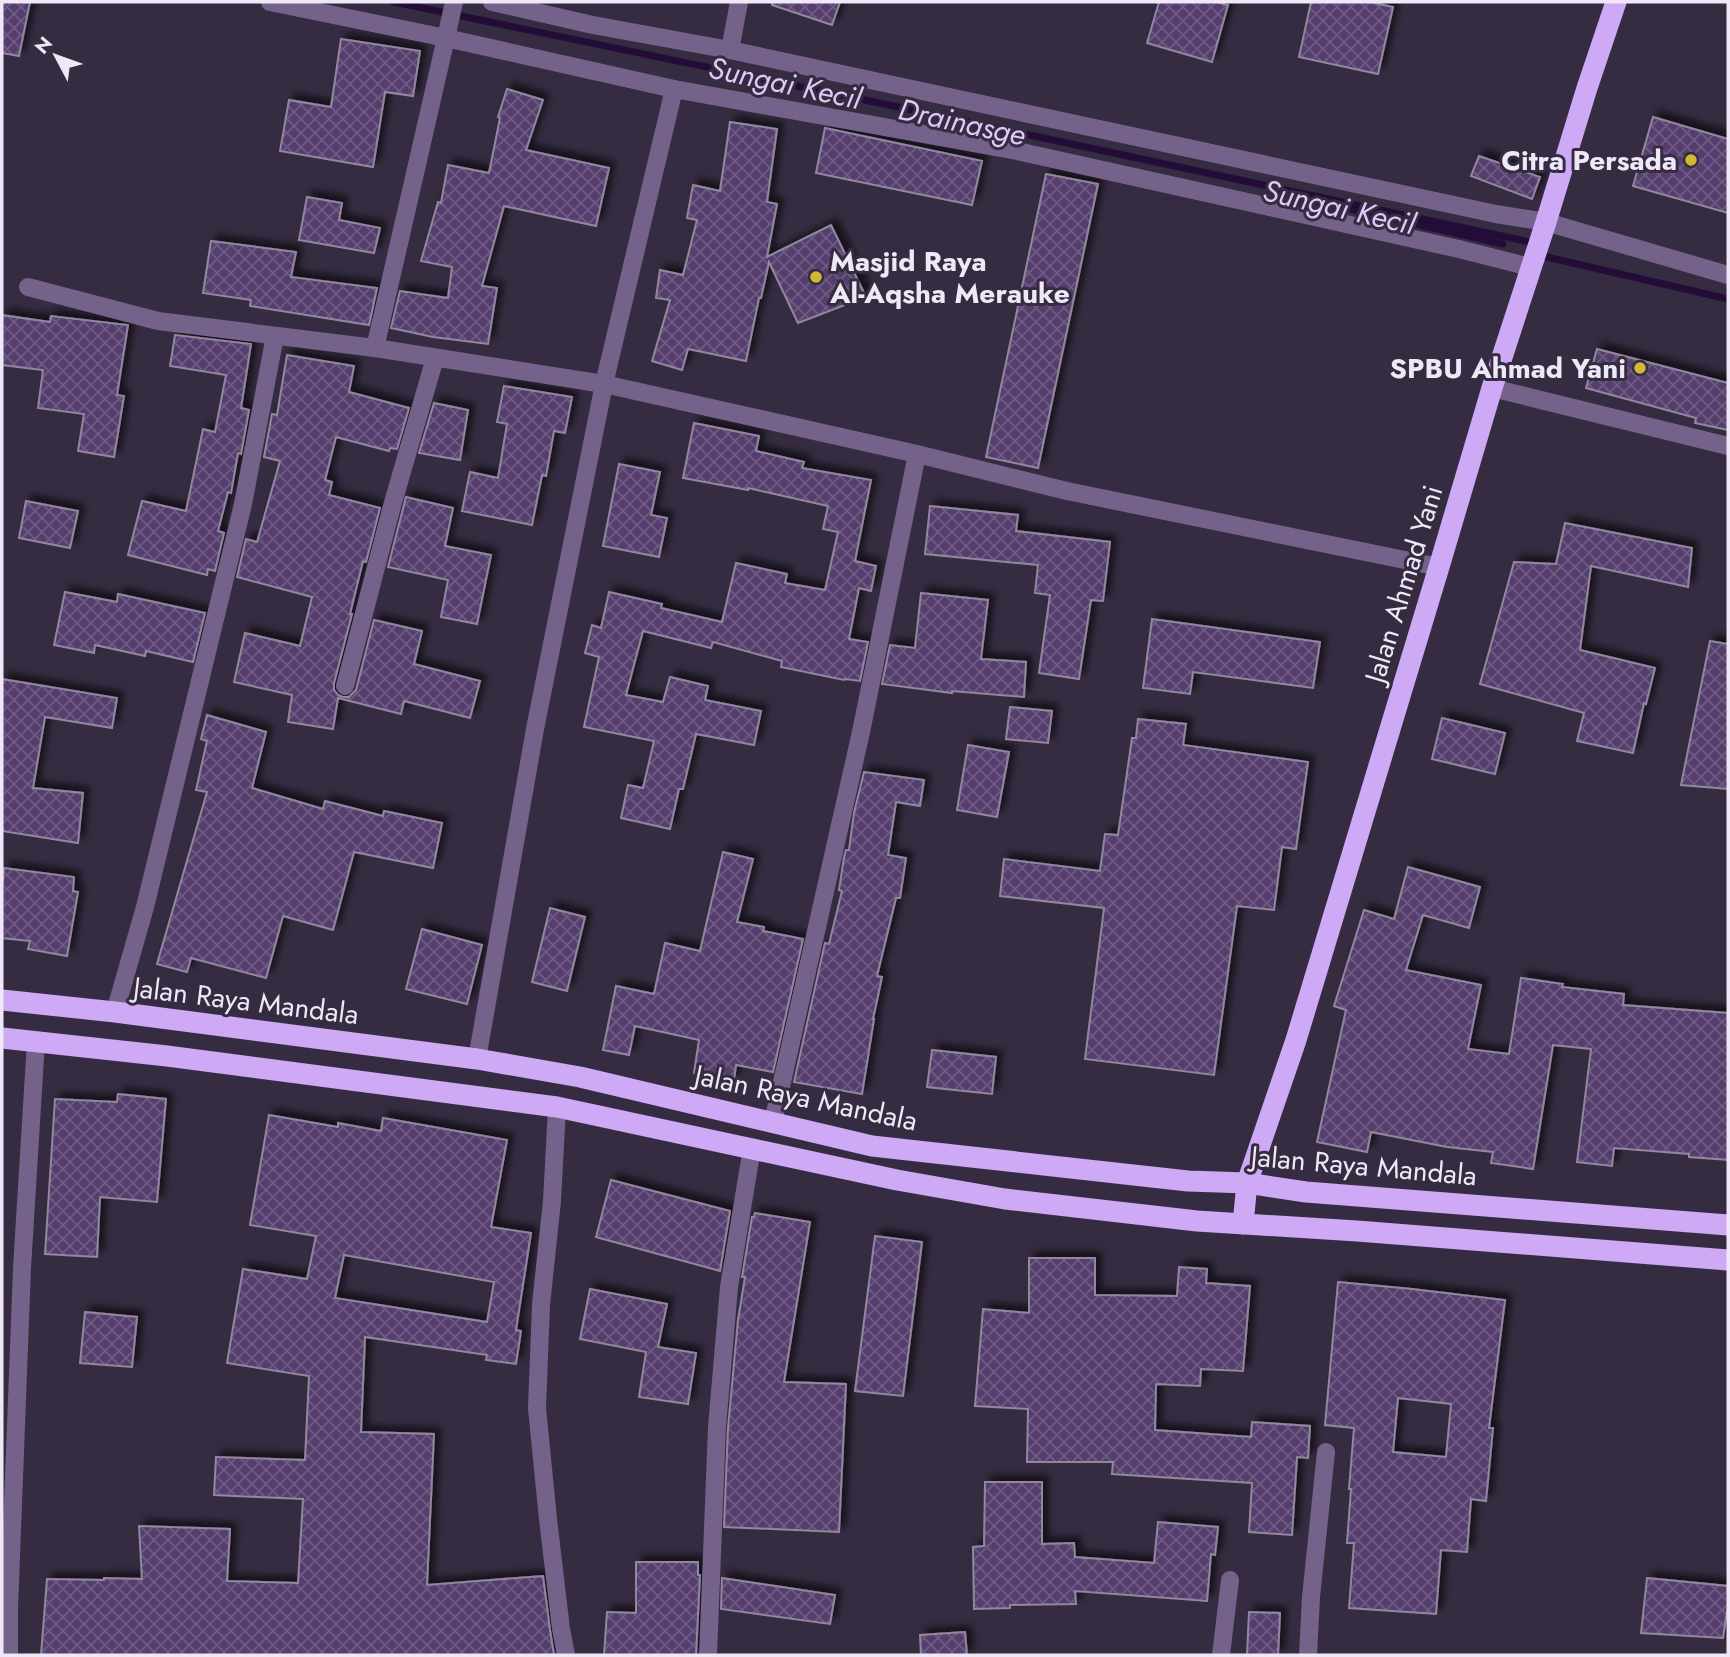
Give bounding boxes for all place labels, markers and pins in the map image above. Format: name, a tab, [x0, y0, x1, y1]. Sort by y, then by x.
place label: Citra Persada	[1501, 140, 1677, 181]
marker: Citra Persada	[1683, 152, 1699, 168]
place label: Masjid Raya Al-Aqsha Merauke	[829, 241, 1070, 314]
marker: Masjid Raya Al-Aqsha Merauke	[808, 269, 824, 285]
place label: SPBU Ahmad Yani	[1390, 348, 1626, 389]
marker: SPBU Ahmad Yani	[1632, 360, 1648, 376]

